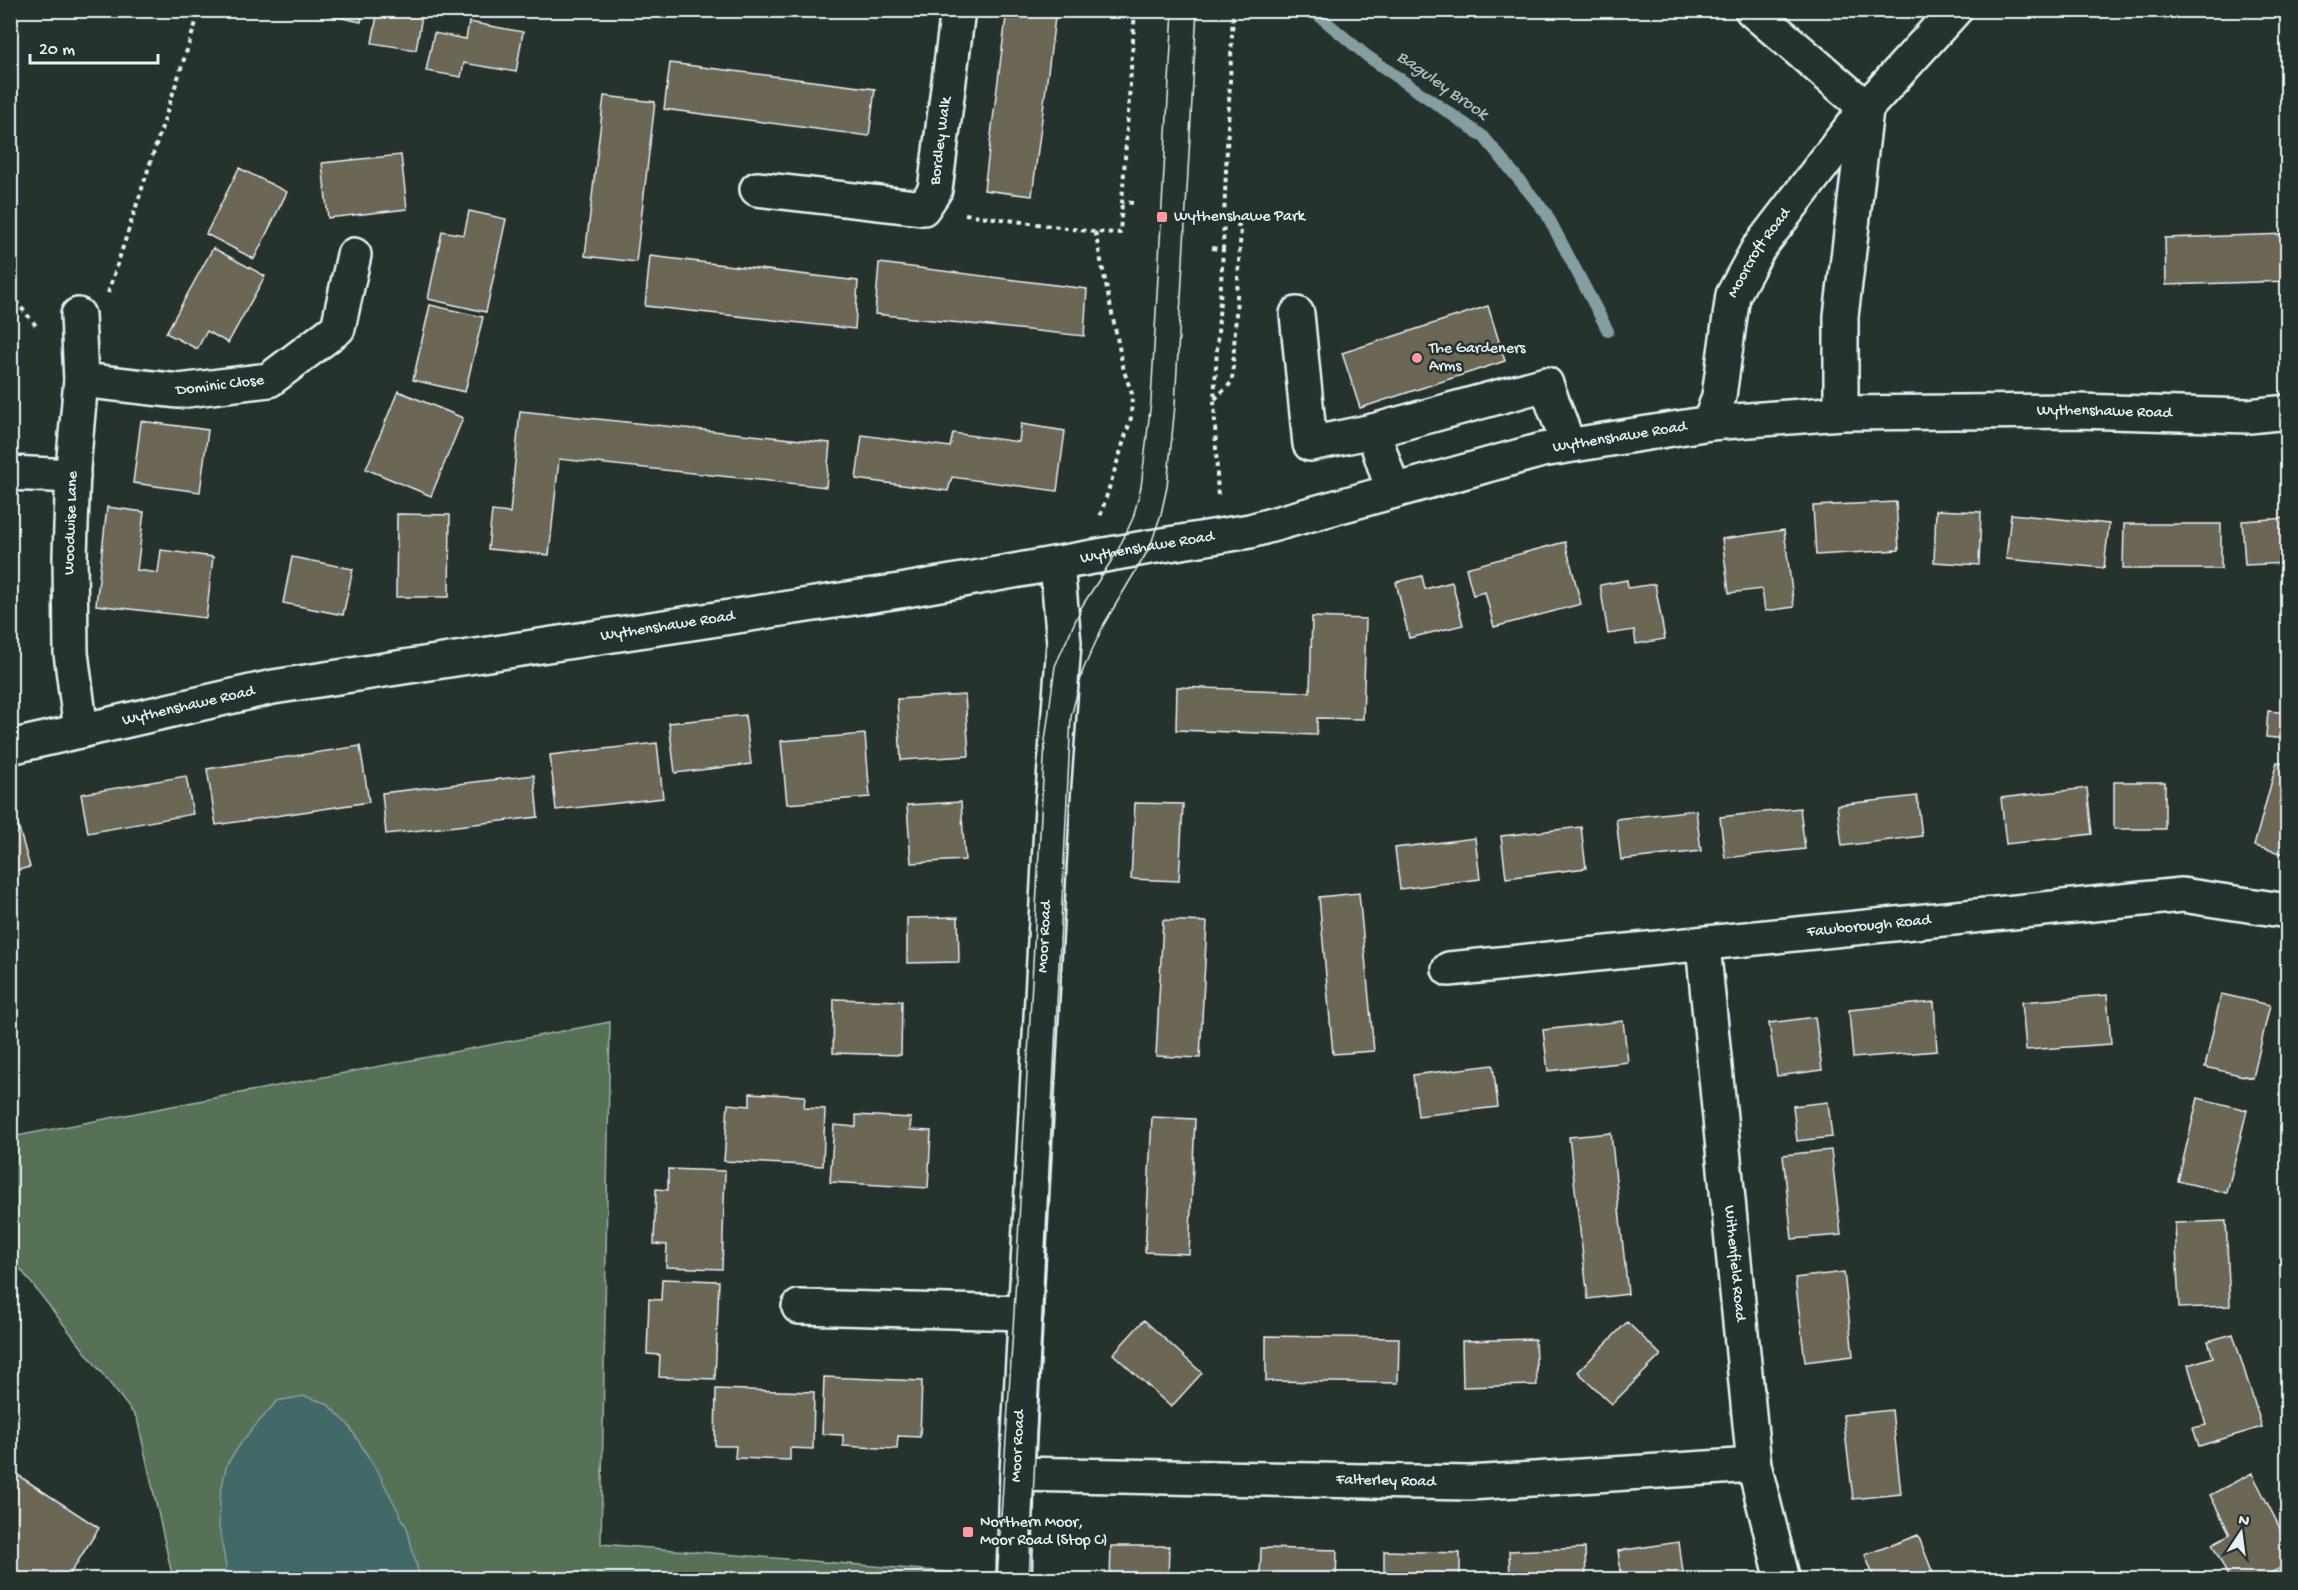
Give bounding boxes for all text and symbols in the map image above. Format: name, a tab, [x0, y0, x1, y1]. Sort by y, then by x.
scale bar	[30, 27, 158, 65]
text: 20 m	[39, 40, 75, 61]
water label: Baguley Brook	[1392, 47, 1493, 126]
street label: Bordley Walk	[926, 94, 956, 187]
street label: Moorcroft Road	[1724, 203, 1796, 301]
place label: Wythenshawe Park	[1174, 208, 1307, 227]
marker: Wythenshawe Park	[1155, 210, 1169, 224]
place label: The Gardeners Arms	[1428, 340, 1527, 377]
marker: The Gardeners Arms	[1410, 351, 1424, 365]
street label: Dominic Close	[174, 371, 266, 401]
street label: Wythenshawe Road	[2037, 401, 2174, 423]
street label: Wythenshawe Road	[1551, 417, 1690, 458]
street label: Woodwise Lane	[61, 470, 83, 575]
street label: Wythenshawe Road	[1079, 527, 1217, 569]
street label: Wythenshawe Road	[599, 607, 738, 646]
street label: Wythenshawe Road	[120, 682, 258, 731]
street label: Moor Road	[1034, 899, 1057, 973]
street label: Fawborough Road	[1805, 911, 1933, 942]
street label: Withenfield Road	[1719, 1205, 1750, 1324]
street label: Moor Road	[1007, 1408, 1030, 1482]
street label: Falterley Road	[1335, 1471, 1437, 1492]
north arrow	[2211, 1503, 2271, 1563]
text: N	[2236, 1511, 2251, 1532]
place label: Northern Moor, Moor Road (Stop C)	[980, 1514, 1108, 1551]
marker: Northern Moor, Moor Road (Stop C)	[961, 1525, 975, 1539]

